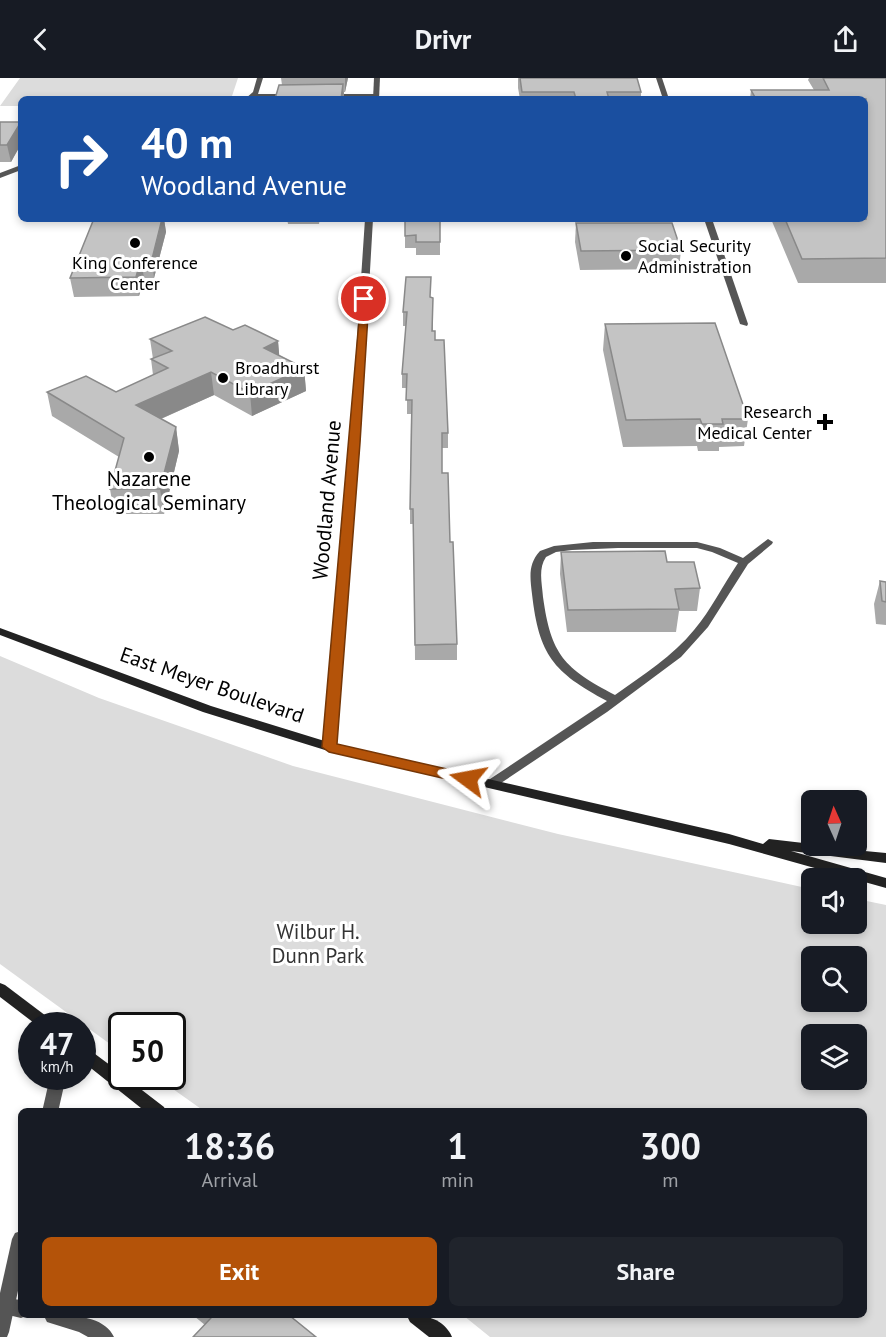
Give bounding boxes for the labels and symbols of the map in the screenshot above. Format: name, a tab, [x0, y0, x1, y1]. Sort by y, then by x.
place label: Social Security Administration	[638, 234, 752, 278]
marker: King Conference Center	[128, 236, 142, 250]
marker: Social Security Administration	[619, 249, 633, 263]
place label: King Conference Center	[72, 251, 198, 295]
pin	[338, 273, 389, 324]
place label: Broadhurst Library	[235, 356, 319, 400]
marker: Broadhurst Library	[216, 371, 230, 385]
place label: Research Medical Center	[697, 400, 812, 444]
marker: Research Medical Center	[816, 413, 834, 431]
street label: Woodland Avenue	[306, 419, 347, 581]
marker: Nazarene Theological Seminary	[142, 450, 156, 464]
place label: Nazarene Theological Seminary	[52, 465, 246, 516]
street label: East Meyer Boulevard	[116, 640, 308, 729]
position arrow	[436, 747, 500, 811]
north arrow	[801, 790, 867, 856]
park label: Wilbur H. Dunn Park	[272, 918, 364, 969]
speed limit sign: 50	[108, 1012, 186, 1090]

